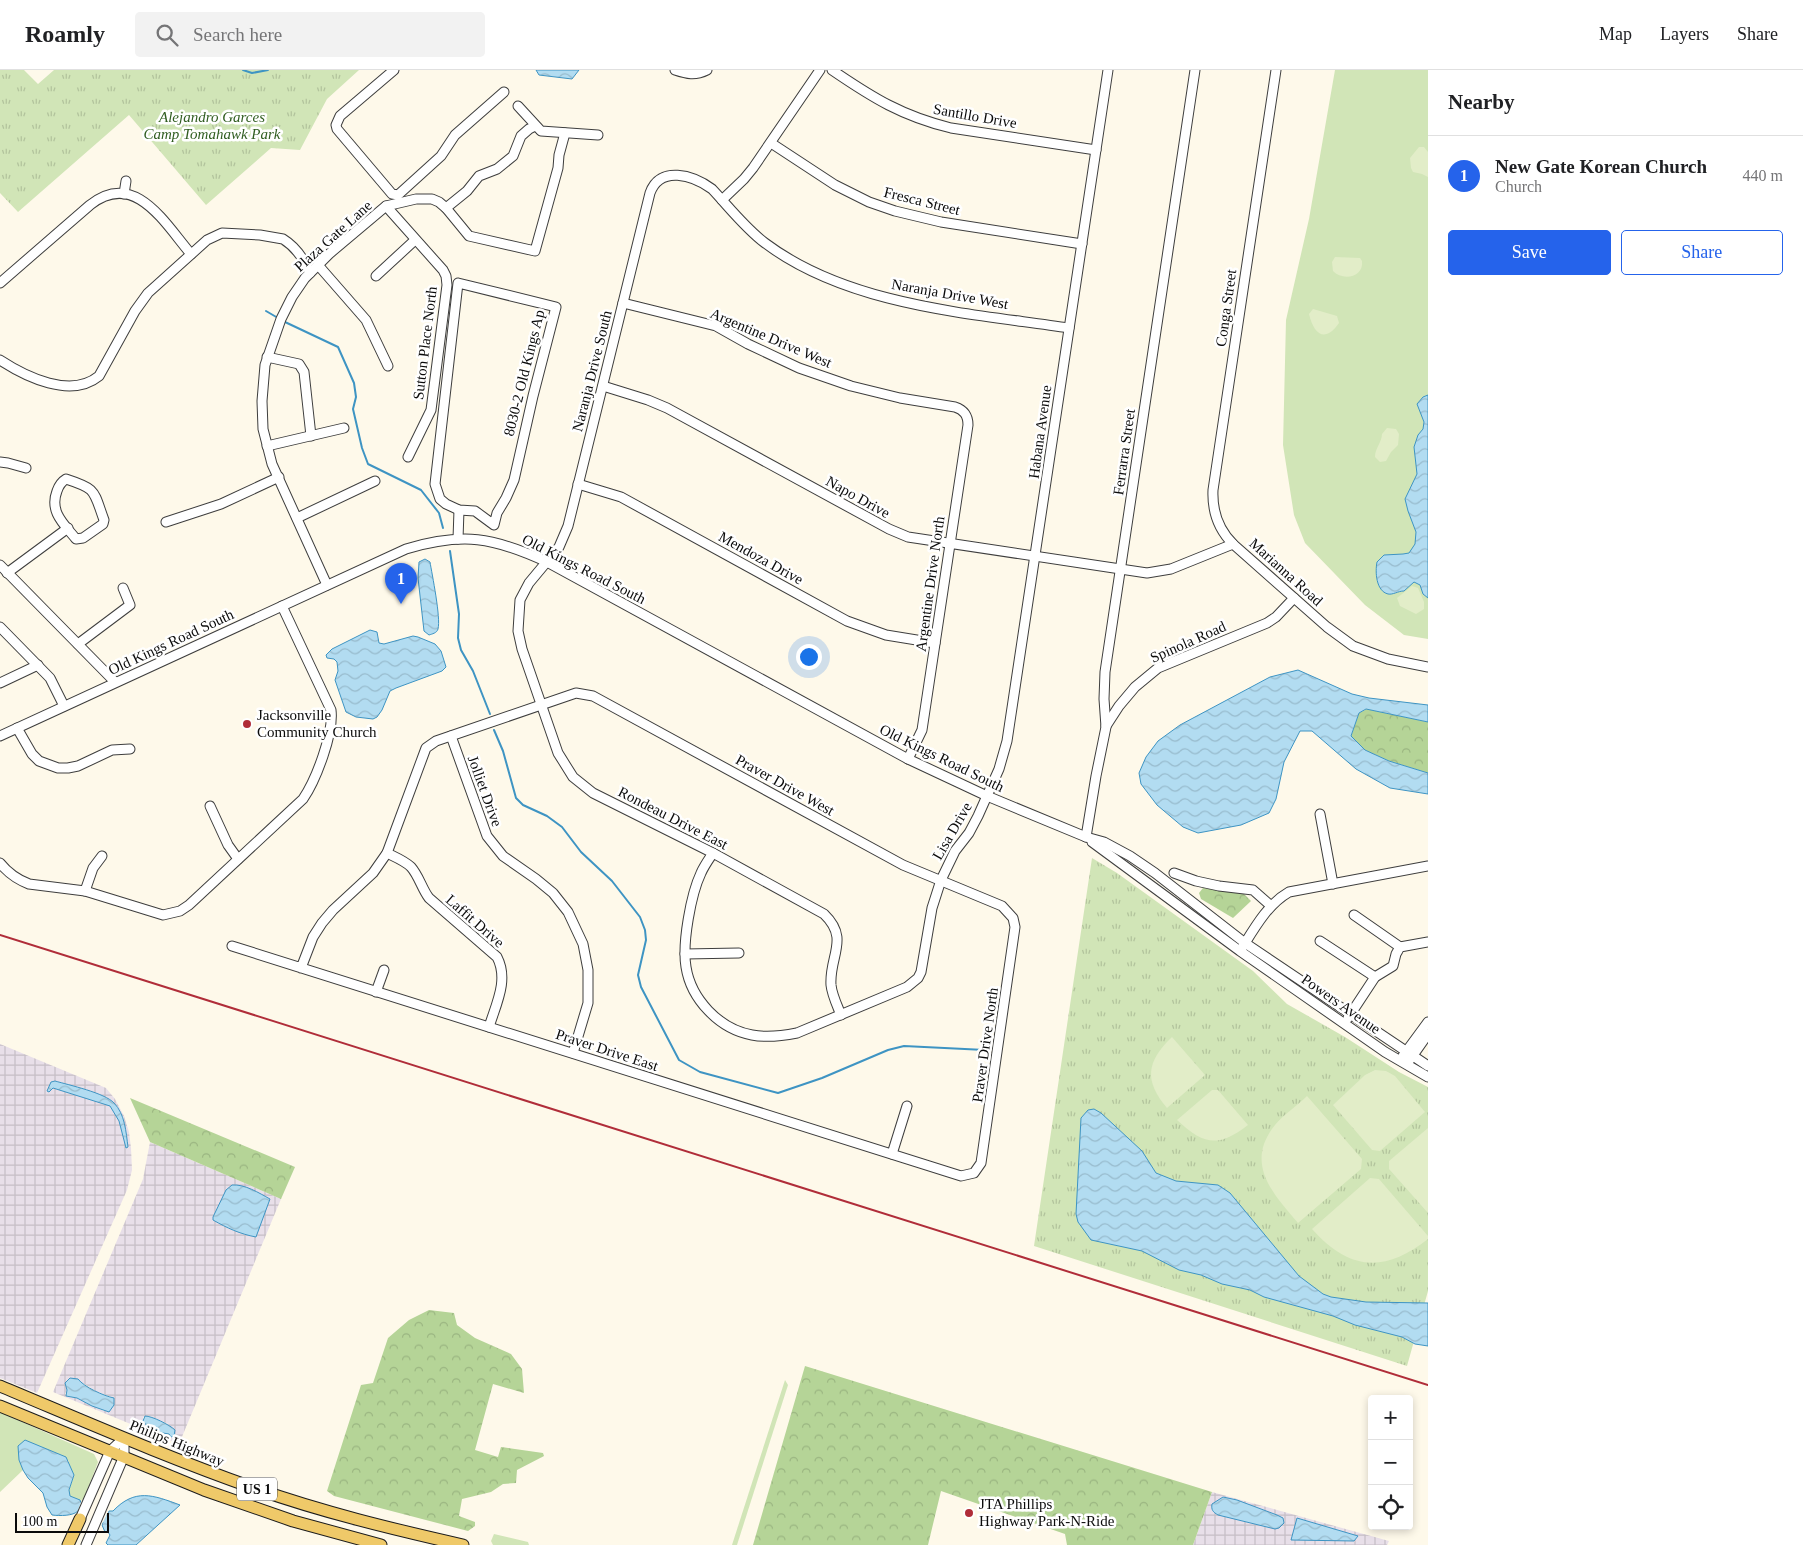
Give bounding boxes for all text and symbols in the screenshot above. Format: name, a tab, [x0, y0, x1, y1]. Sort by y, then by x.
search box	[135, 12, 485, 57]
text: Roamly	[25, 21, 105, 47]
icon: search	[153, 21, 181, 49]
text: Search here	[193, 24, 282, 45]
text: Map	[1599, 24, 1632, 44]
text: Layers	[1660, 24, 1709, 44]
text: Share	[1737, 24, 1778, 44]
text: Nearby	[1448, 90, 1515, 114]
street label: Santillo Drive	[932, 101, 1018, 131]
park label: Alejandro Garces Camp Tomahawk Park	[144, 109, 281, 142]
text: New Gate Korean Church	[1495, 156, 1707, 177]
text: 1	[1460, 167, 1468, 184]
text: 440 m	[1743, 167, 1783, 184]
text: Church	[1495, 178, 1542, 195]
street label: Fresca Street	[882, 184, 963, 218]
street label: Plaza Gate Lane	[291, 197, 375, 275]
button: Save	[1448, 230, 1611, 275]
button: Share	[1621, 230, 1783, 275]
street label: Conga Street	[1213, 267, 1239, 348]
street label: Naranja Drive West	[890, 276, 1011, 312]
street label: Sutton Place North	[410, 285, 440, 401]
street label: Argentine Drive West	[708, 305, 835, 371]
street label: 8030-2 Old Kings Ap	[501, 308, 547, 438]
street label: Naranja Drive South	[569, 308, 615, 433]
street label: Habana Avenue	[1026, 384, 1055, 480]
street label: Ferrarra Street	[1110, 407, 1138, 496]
street label: Napo Drive	[823, 473, 893, 521]
street label: Argentine Drive North	[913, 515, 947, 653]
street label: Mendoza Drive	[716, 528, 806, 588]
street label: Old Kings Road South	[520, 531, 649, 607]
street label: Marianna Road	[1246, 535, 1326, 609]
pin: 1	[385, 563, 417, 604]
street label: Old Kings Road South	[106, 606, 237, 678]
street label: Spinola Road	[1148, 618, 1229, 666]
your location	[796, 644, 822, 670]
place label: Jacksonville Community Church	[257, 707, 377, 740]
marker: Jacksonville Community Church	[241, 718, 253, 730]
street label: Old Kings Road South	[877, 721, 1007, 795]
street label: Praver Drive West	[733, 751, 838, 819]
street label: Jolliet Drive	[465, 753, 505, 829]
street label: Rondeau Drive East	[616, 783, 731, 853]
street label: Lisa Drive	[929, 799, 975, 863]
street label: Laffit Drive	[443, 891, 508, 951]
street label: Powers Avenue	[1298, 971, 1384, 1037]
street label: Praver Drive North	[969, 986, 1001, 1103]
street label: Praver Drive East	[554, 1026, 661, 1074]
map controls	[1368, 1395, 1413, 1530]
button: +	[1368, 1395, 1413, 1440]
street label: Philips Highway	[127, 1417, 227, 1469]
button: −	[1368, 1440, 1413, 1485]
road number: US 1	[237, 1478, 277, 1500]
button: locate	[1368, 1485, 1413, 1530]
place label: JTA Phillips Highway Park-N-Ride	[979, 1496, 1115, 1529]
marker: JTA Phillips Highway Park-N-Ride	[963, 1507, 975, 1519]
scale bar	[15, 1510, 109, 1533]
text: 100 m	[22, 1514, 57, 1529]

